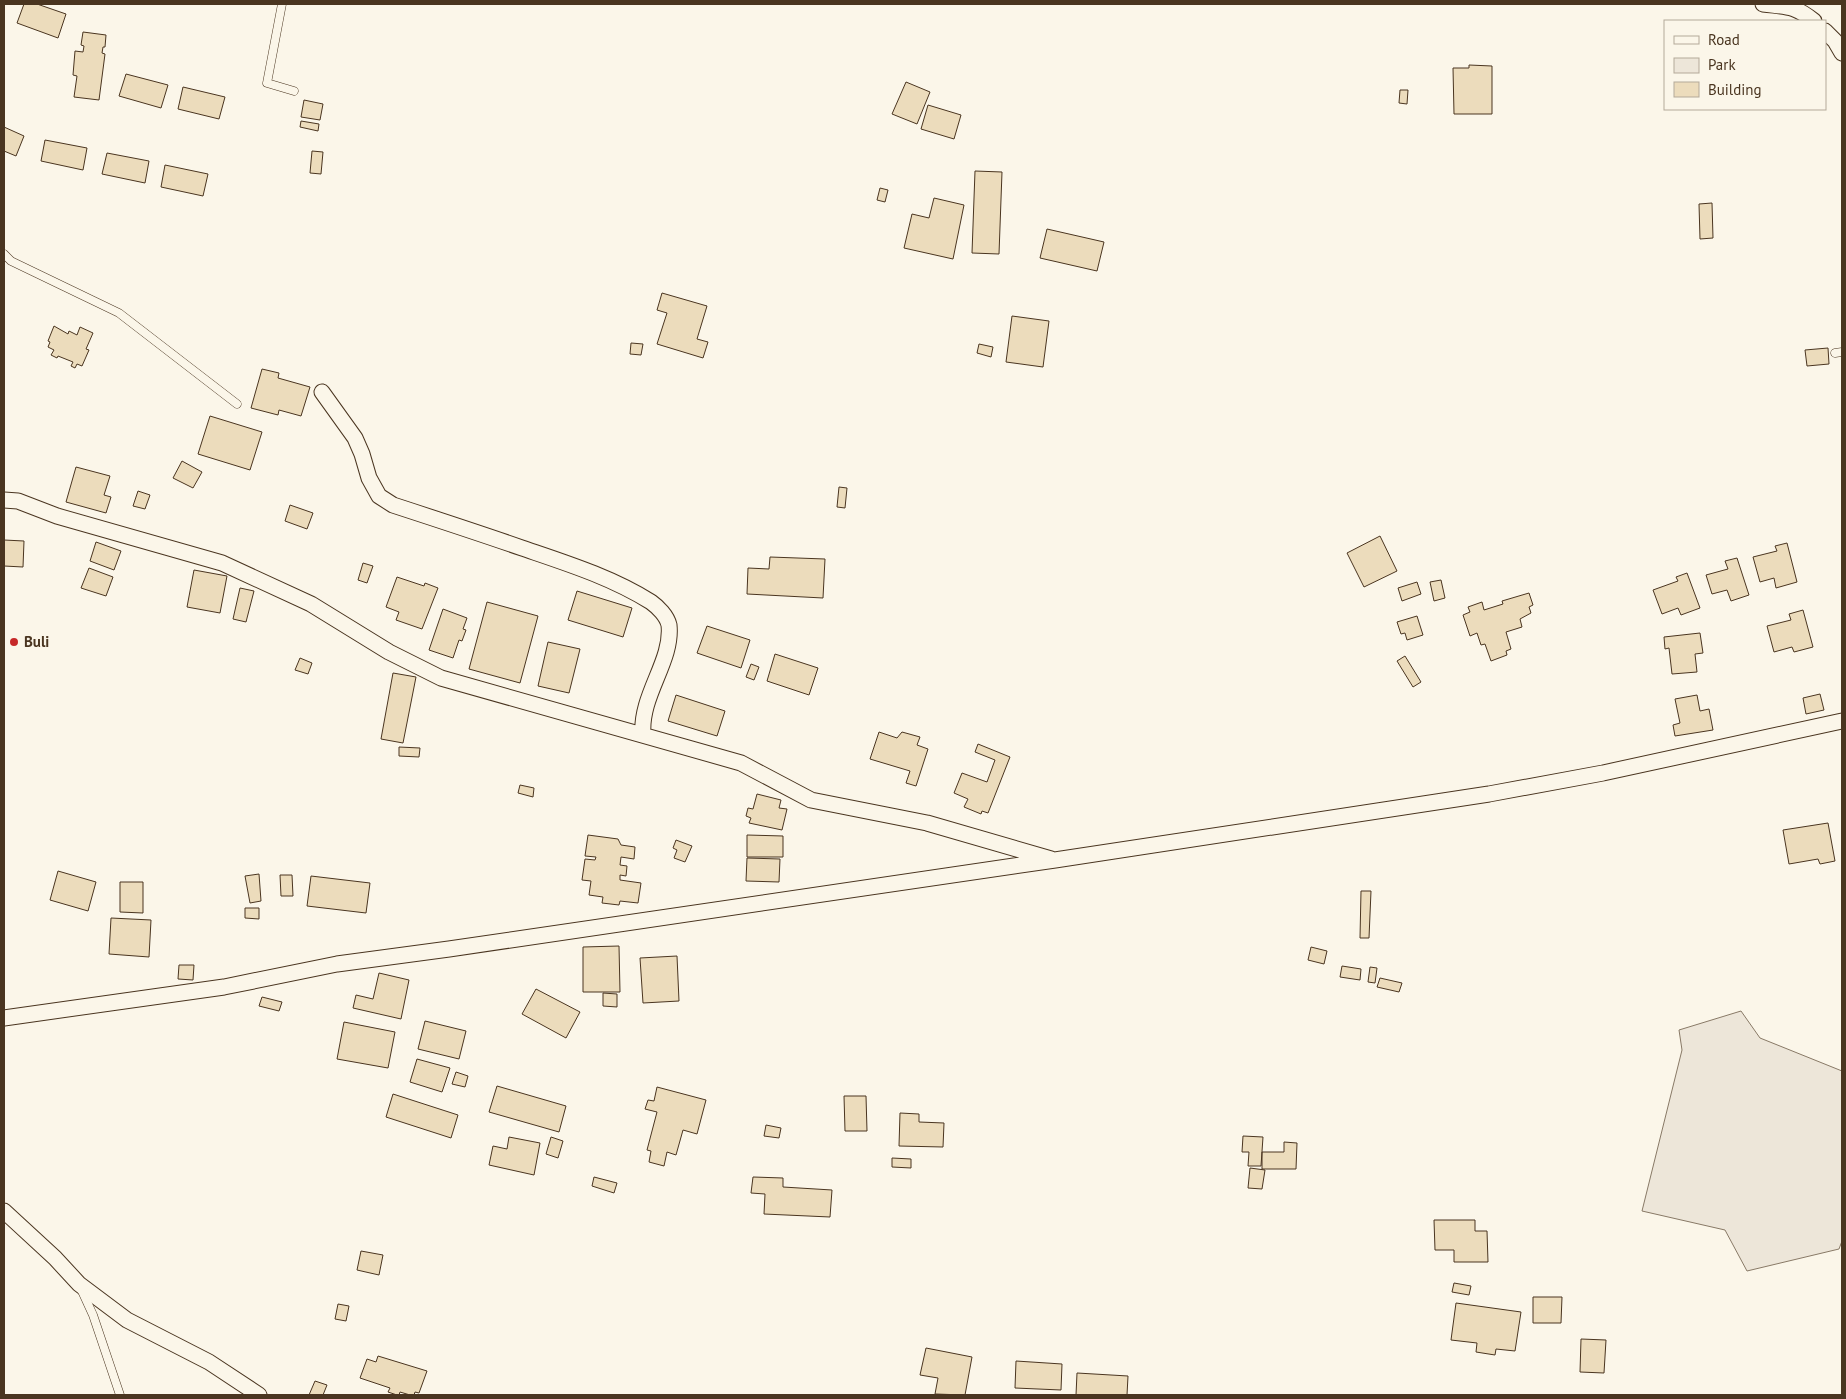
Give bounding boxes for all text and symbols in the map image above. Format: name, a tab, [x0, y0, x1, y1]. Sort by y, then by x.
legend	[1664, 20, 1826, 110]
text: Road	[1708, 30, 1740, 49]
text: Park	[1708, 55, 1736, 74]
text: Building	[1708, 80, 1762, 99]
place label: Buli	[24, 632, 49, 651]
marker: Buli	[8, 636, 20, 648]

